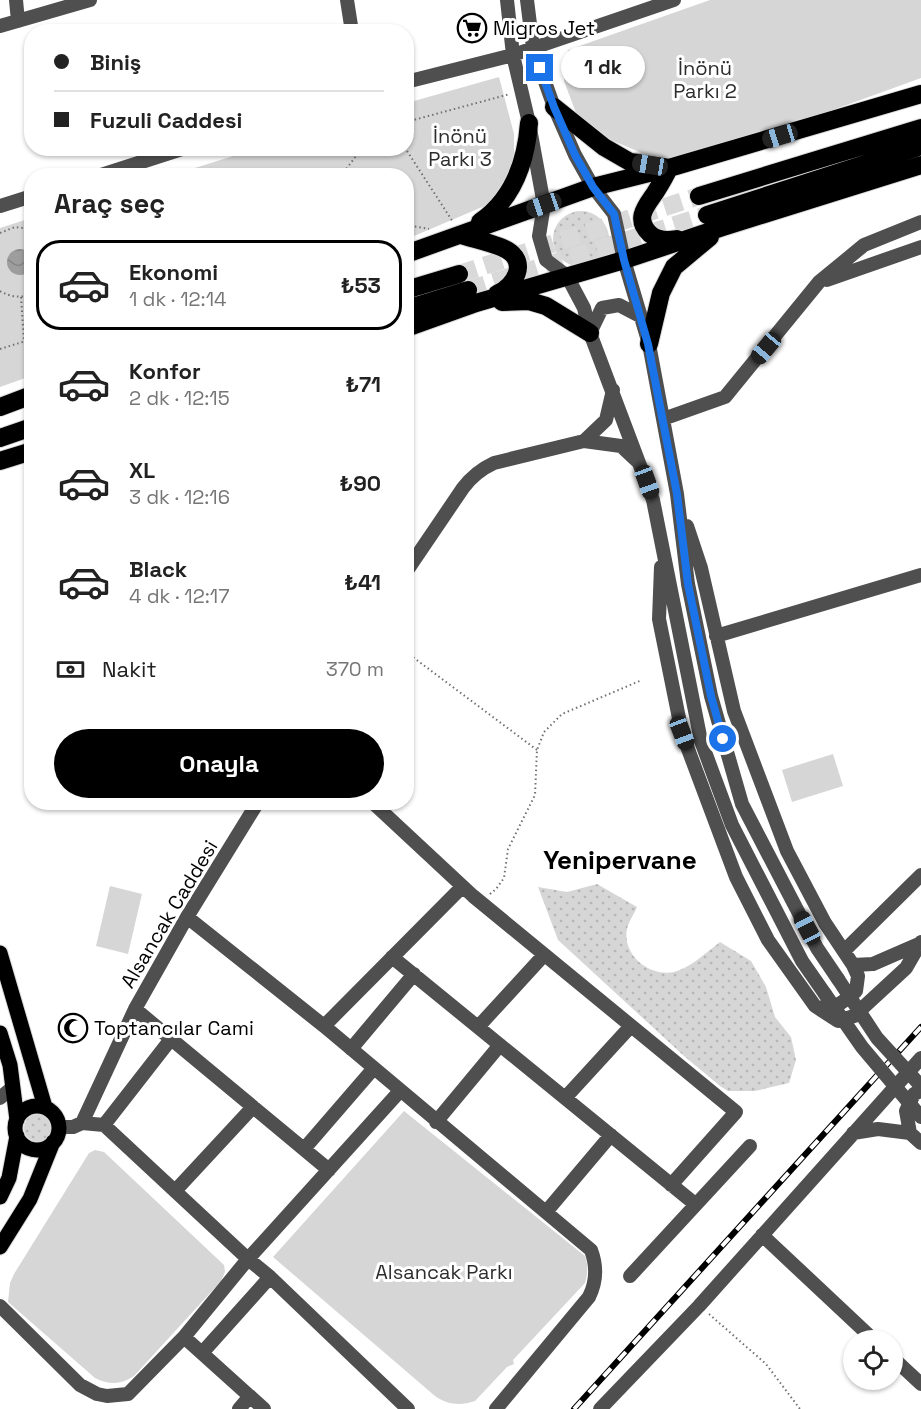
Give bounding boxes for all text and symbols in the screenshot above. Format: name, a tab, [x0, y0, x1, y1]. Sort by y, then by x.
supermarket icon: Migros Jet	[456, 12, 488, 44]
place label: Migros Jet	[493, 15, 595, 41]
callout: 1 dk	[561, 47, 645, 89]
text: Biniş	[90, 48, 141, 76]
route end	[526, 54, 553, 81]
text: 1 dk	[584, 54, 622, 80]
park label: İnönü Parkı 2	[673, 55, 737, 104]
text: Fuzuli Caddesi	[90, 106, 242, 134]
car	[760, 122, 800, 150]
park label: İnönü Parkı 3	[428, 123, 492, 172]
car	[631, 153, 669, 177]
text: Araç seç	[54, 186, 165, 221]
car	[524, 191, 564, 219]
icon: car	[57, 258, 111, 312]
text: Ekonomi	[129, 258, 218, 286]
text: ₺53	[341, 271, 381, 299]
text: 1 dk · 12:14	[129, 286, 227, 312]
car	[748, 328, 784, 368]
icon: car	[57, 357, 111, 411]
text: Konfor	[129, 357, 201, 385]
text: ₺71	[345, 370, 381, 398]
text: 2 dk · 12:15	[129, 385, 230, 411]
icon: car	[57, 456, 111, 510]
text: XL	[129, 456, 155, 484]
car	[632, 462, 662, 502]
text: ₺90	[340, 469, 381, 497]
text: 3 dk · 12:16	[129, 484, 230, 510]
icon: car	[57, 555, 111, 609]
text: Black	[129, 555, 187, 583]
text: ₺41	[344, 568, 381, 596]
text: 4 dk · 12:17	[129, 583, 229, 609]
icon: cash	[54, 653, 87, 686]
text: Nakit	[102, 655, 157, 683]
text: 370 m	[326, 656, 384, 682]
car	[667, 713, 697, 753]
route start	[709, 725, 736, 752]
button: Onayla	[54, 729, 384, 798]
street label: Alsancak Caddesi	[115, 835, 223, 993]
district label: Yenipervane	[543, 843, 697, 877]
car	[791, 908, 823, 948]
mosque icon: Toptancılar Cami	[57, 1012, 89, 1044]
place label: Toptancılar Cami	[94, 1015, 254, 1041]
park label: Alsancak Parkı	[375, 1259, 513, 1285]
map controls	[843, 1330, 903, 1390]
button: locate	[843, 1330, 903, 1390]

